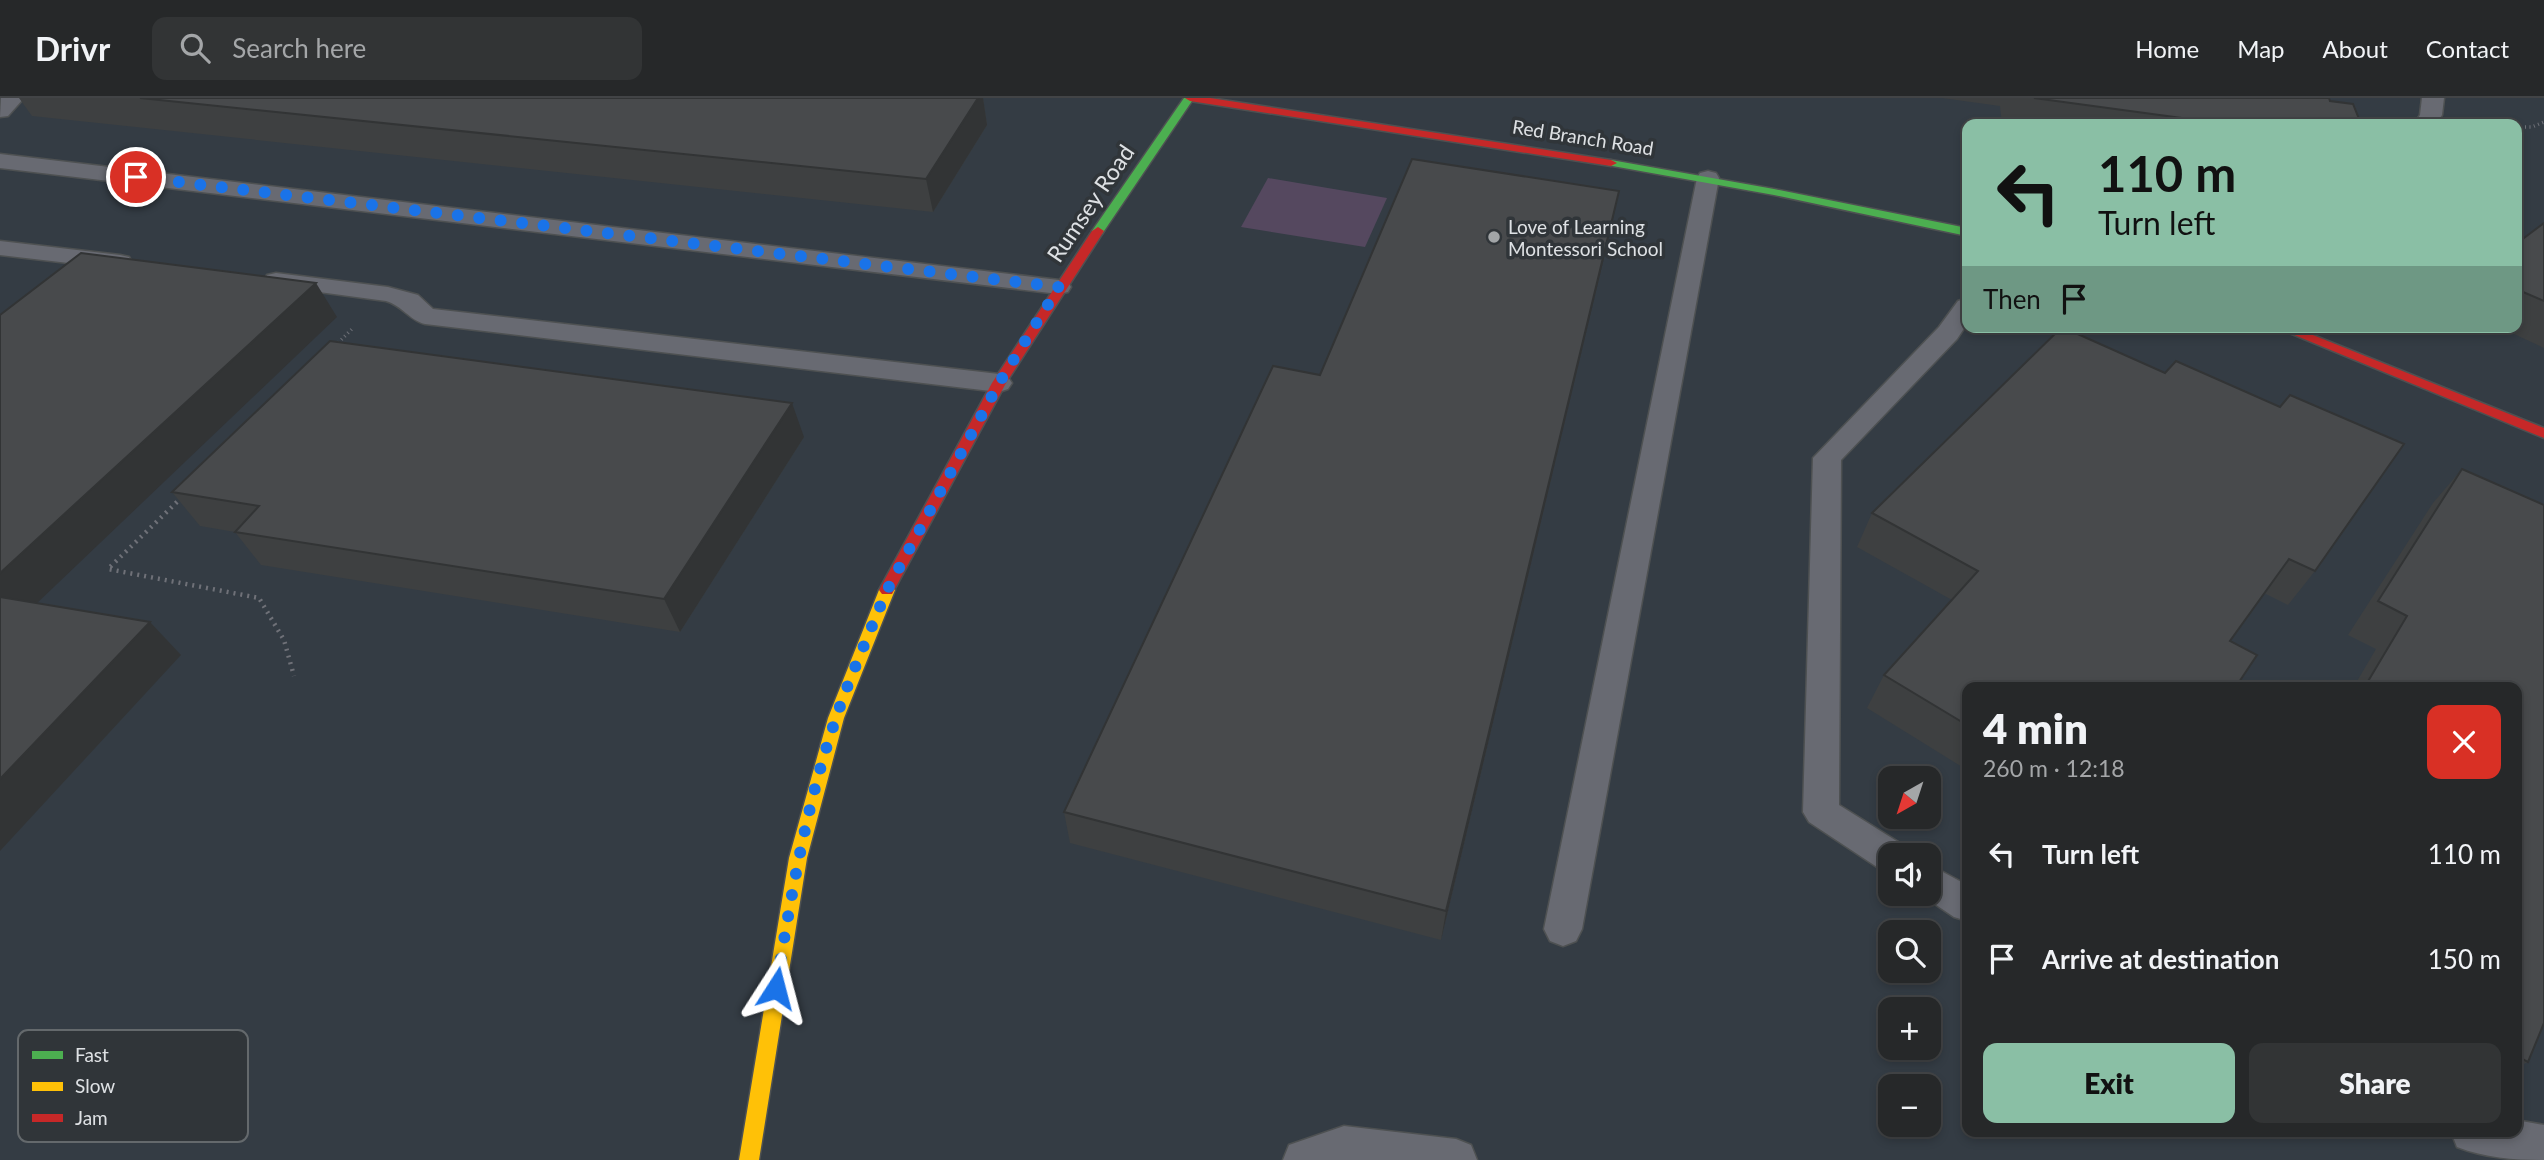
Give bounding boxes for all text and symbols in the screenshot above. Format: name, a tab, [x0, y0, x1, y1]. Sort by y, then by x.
search box	[152, 17, 642, 80]
text: Drivr	[35, 28, 110, 68]
icon: search	[176, 29, 214, 67]
text: Search here	[232, 32, 366, 64]
text: Home	[2135, 34, 2199, 63]
text: Map	[2237, 34, 2285, 63]
text: About	[2323, 34, 2388, 63]
text: Contact	[2426, 34, 2509, 63]
street label: Red Branch Road	[1511, 115, 1655, 159]
street label: Rumsey Road	[1040, 139, 1140, 267]
text: 110 m	[2098, 144, 2236, 202]
pin	[106, 147, 166, 207]
icon: left	[1983, 147, 2074, 238]
icon: arrive	[117, 158, 155, 196]
text: Turn left	[2098, 203, 2215, 242]
place label: Love of Learning Montessori School	[1508, 215, 1663, 260]
marker: Love of Learning Montessori School	[1486, 229, 1502, 245]
icon: arrive	[2055, 280, 2093, 318]
text: Then	[1983, 283, 2041, 315]
text: 4 min	[1983, 703, 2088, 753]
button: close	[2427, 705, 2501, 779]
text: 260 m · 12:18	[1983, 754, 2125, 782]
north arrow	[1878, 766, 1941, 830]
map controls	[1878, 766, 1941, 1137]
icon: left	[1983, 835, 2021, 873]
text: Turn left	[2042, 838, 2139, 870]
text: 110 m	[2428, 838, 2501, 870]
button: sound	[1878, 843, 1941, 906]
button: search	[1878, 920, 1941, 983]
icon: arrive	[1983, 940, 2021, 978]
text: Arrive at destination	[2042, 943, 2279, 975]
text: 150 m	[2428, 943, 2501, 975]
position arrow	[739, 951, 813, 1025]
button: +	[1878, 997, 1941, 1060]
legend	[18, 1030, 248, 1142]
text: Fast	[75, 1043, 109, 1066]
button: Exit	[1983, 1043, 2235, 1123]
button: Share	[2249, 1043, 2501, 1123]
text: Slow	[75, 1074, 115, 1097]
button: −	[1878, 1074, 1941, 1137]
text: Jam	[75, 1106, 108, 1129]

